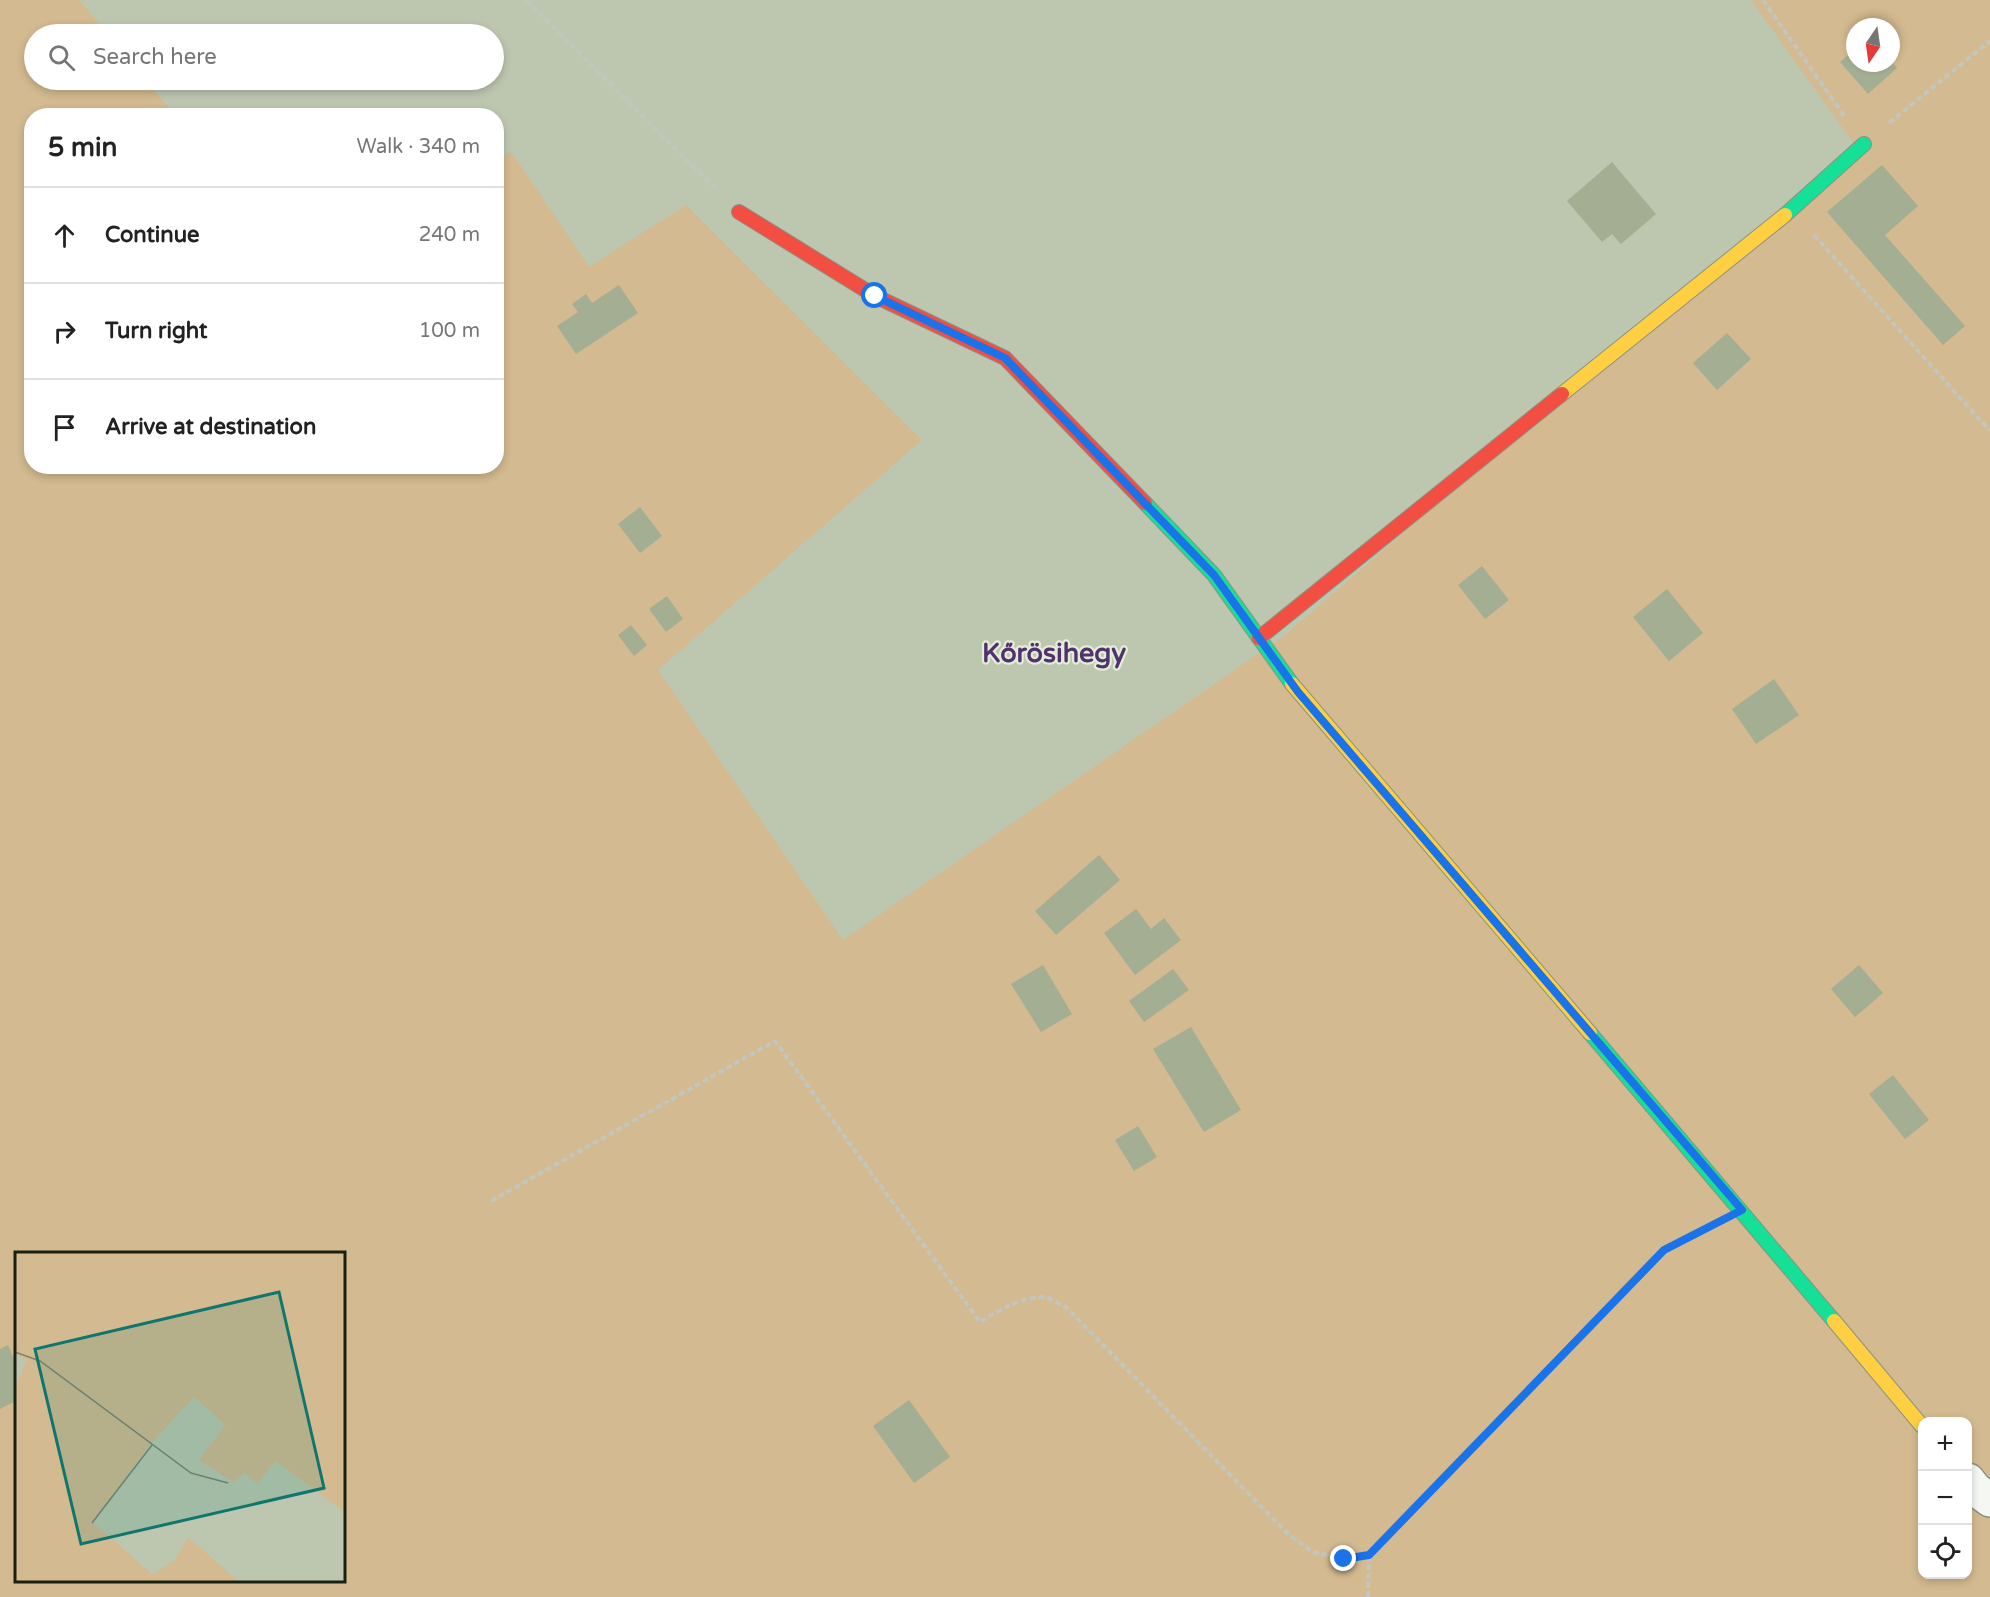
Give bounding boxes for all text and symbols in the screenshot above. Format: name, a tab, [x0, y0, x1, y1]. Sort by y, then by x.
north arrow	[1846, 18, 1900, 72]
search box	[24, 24, 504, 90]
icon: search	[45, 41, 78, 74]
text: Search here	[93, 44, 217, 70]
text: 5 min	[48, 132, 117, 163]
text: Walk · 340 m	[357, 135, 480, 159]
icon: ahead	[48, 219, 81, 252]
text: Continue	[105, 222, 200, 248]
text: 240 m	[419, 223, 480, 247]
route start	[861, 282, 887, 308]
icon: right	[48, 315, 81, 348]
text: Turn right	[105, 318, 207, 344]
text: 100 m	[419, 319, 480, 343]
icon: arrive	[48, 411, 81, 444]
text: Arrive at destination	[105, 414, 316, 440]
district label: Kőrösihegy	[982, 637, 1126, 670]
inset map	[15, 1252, 345, 1582]
map controls	[1918, 1417, 1972, 1579]
button: +	[1918, 1417, 1972, 1471]
button: −	[1918, 1471, 1972, 1525]
button: locate	[1918, 1525, 1972, 1579]
route end	[1330, 1545, 1356, 1571]

